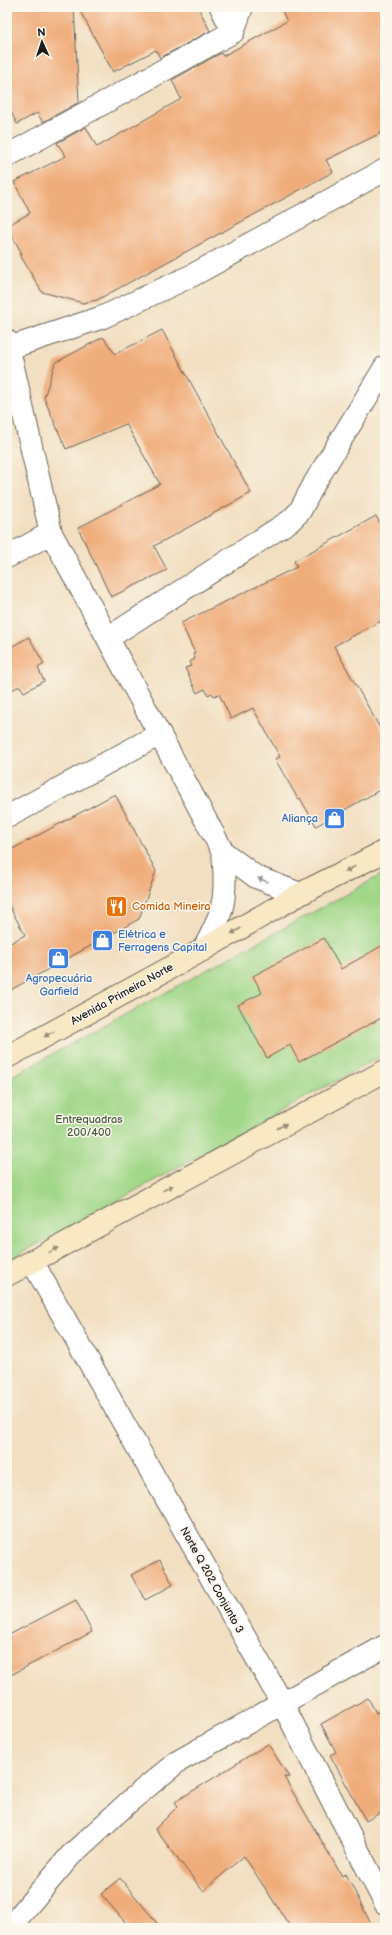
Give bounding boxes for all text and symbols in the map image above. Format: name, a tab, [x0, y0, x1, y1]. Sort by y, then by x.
north arrow	[22, 22, 62, 62]
text: N	[37, 26, 46, 39]
shop icon: Aliança	[321, 805, 347, 831]
place label: Aliança	[282, 812, 318, 825]
one-way arrow	[345, 866, 356, 872]
one-way arrow	[257, 877, 269, 883]
restaurant icon: Comida Mineira	[103, 893, 129, 919]
place label: Comida Mineira	[132, 900, 211, 913]
shop icon: Elétrica e Ferragens Capital	[89, 927, 115, 953]
one-way arrow	[230, 927, 242, 934]
place label: Elétrica e Ferragens Capital	[118, 928, 207, 954]
shop icon: Agropecuária Garfield	[46, 945, 72, 971]
street label: Avenida Primeira Norte	[68, 960, 176, 1028]
place label: Agropecuária Garfield	[26, 972, 92, 998]
one-way arrow	[43, 1031, 54, 1037]
park label: Entrequadras 200/400	[55, 1113, 123, 1139]
one-way arrow	[276, 1122, 288, 1129]
one-way arrow	[162, 1184, 174, 1191]
one-way arrow	[48, 1246, 59, 1253]
street label: Norte Q 202 Conjunto 3	[177, 1525, 247, 1636]

